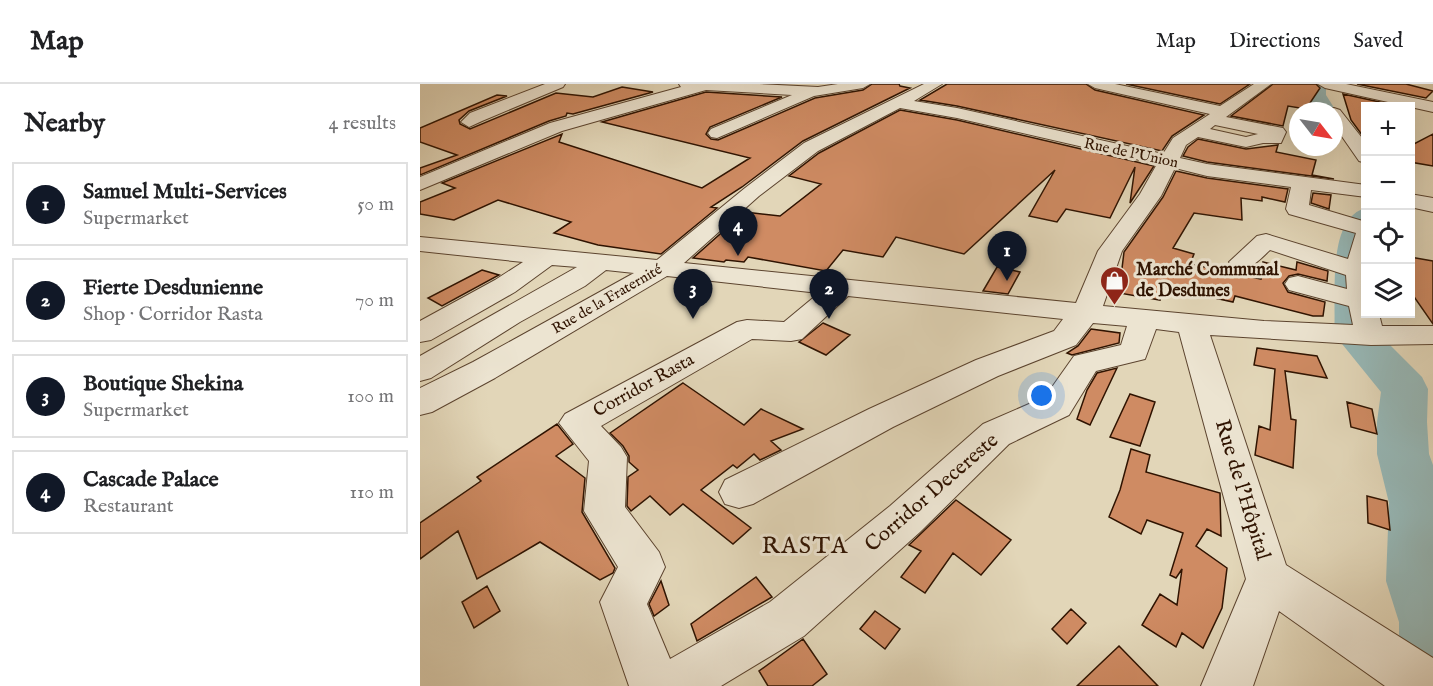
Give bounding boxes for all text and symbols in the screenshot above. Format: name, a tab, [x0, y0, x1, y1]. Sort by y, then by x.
text: Map	[30, 24, 84, 59]
text: Map	[1156, 28, 1196, 55]
text: Directions	[1229, 28, 1320, 55]
text: Saved	[1353, 28, 1403, 55]
north arrow	[1289, 102, 1343, 156]
map controls	[1361, 102, 1415, 318]
button: +	[1361, 102, 1415, 156]
text: Nearby	[24, 107, 105, 140]
text: 4 results	[329, 111, 396, 136]
street label: Rue de l'Union	[1082, 134, 1180, 172]
button: −	[1361, 156, 1415, 210]
text: Samuel Multi-Services	[83, 178, 287, 206]
text: 1	[42, 192, 49, 217]
text: 50 m	[357, 192, 394, 217]
text: Supermarket	[83, 206, 189, 231]
pin: 4	[718, 206, 758, 256]
button: locate	[1361, 210, 1415, 264]
pin: 1	[988, 232, 1026, 281]
place label: Marché Communal de Desdunes	[1136, 259, 1280, 303]
street label: Rue de la Fraternité	[548, 260, 666, 338]
shop icon: Marché Communal de Desdunes	[1099, 264, 1131, 306]
button: layers	[1361, 264, 1415, 318]
pin: 3	[674, 270, 712, 319]
pin: 2	[810, 270, 848, 319]
text: Fierte Desdunienne	[83, 274, 263, 302]
text: 2	[41, 288, 50, 313]
text: 70 m	[355, 288, 394, 313]
text: Shop · Corridor Rasta	[83, 302, 263, 327]
street label: Corridor Rasta	[589, 349, 699, 423]
text: Boutique Shekina	[83, 370, 243, 398]
your location	[1027, 381, 1056, 410]
text: 3	[42, 384, 49, 409]
text: 100 m	[347, 384, 394, 409]
text: Supermarket	[83, 398, 189, 423]
street label: Rue de l'Hôpital	[1208, 416, 1276, 564]
street label: Corridor Decereste	[859, 427, 1005, 559]
text: Cascade Palace	[83, 466, 219, 494]
text: 4	[41, 480, 50, 505]
text: 110 m	[350, 480, 394, 505]
text: Restaurant	[83, 494, 174, 519]
district label: RASTA	[761, 531, 849, 562]

